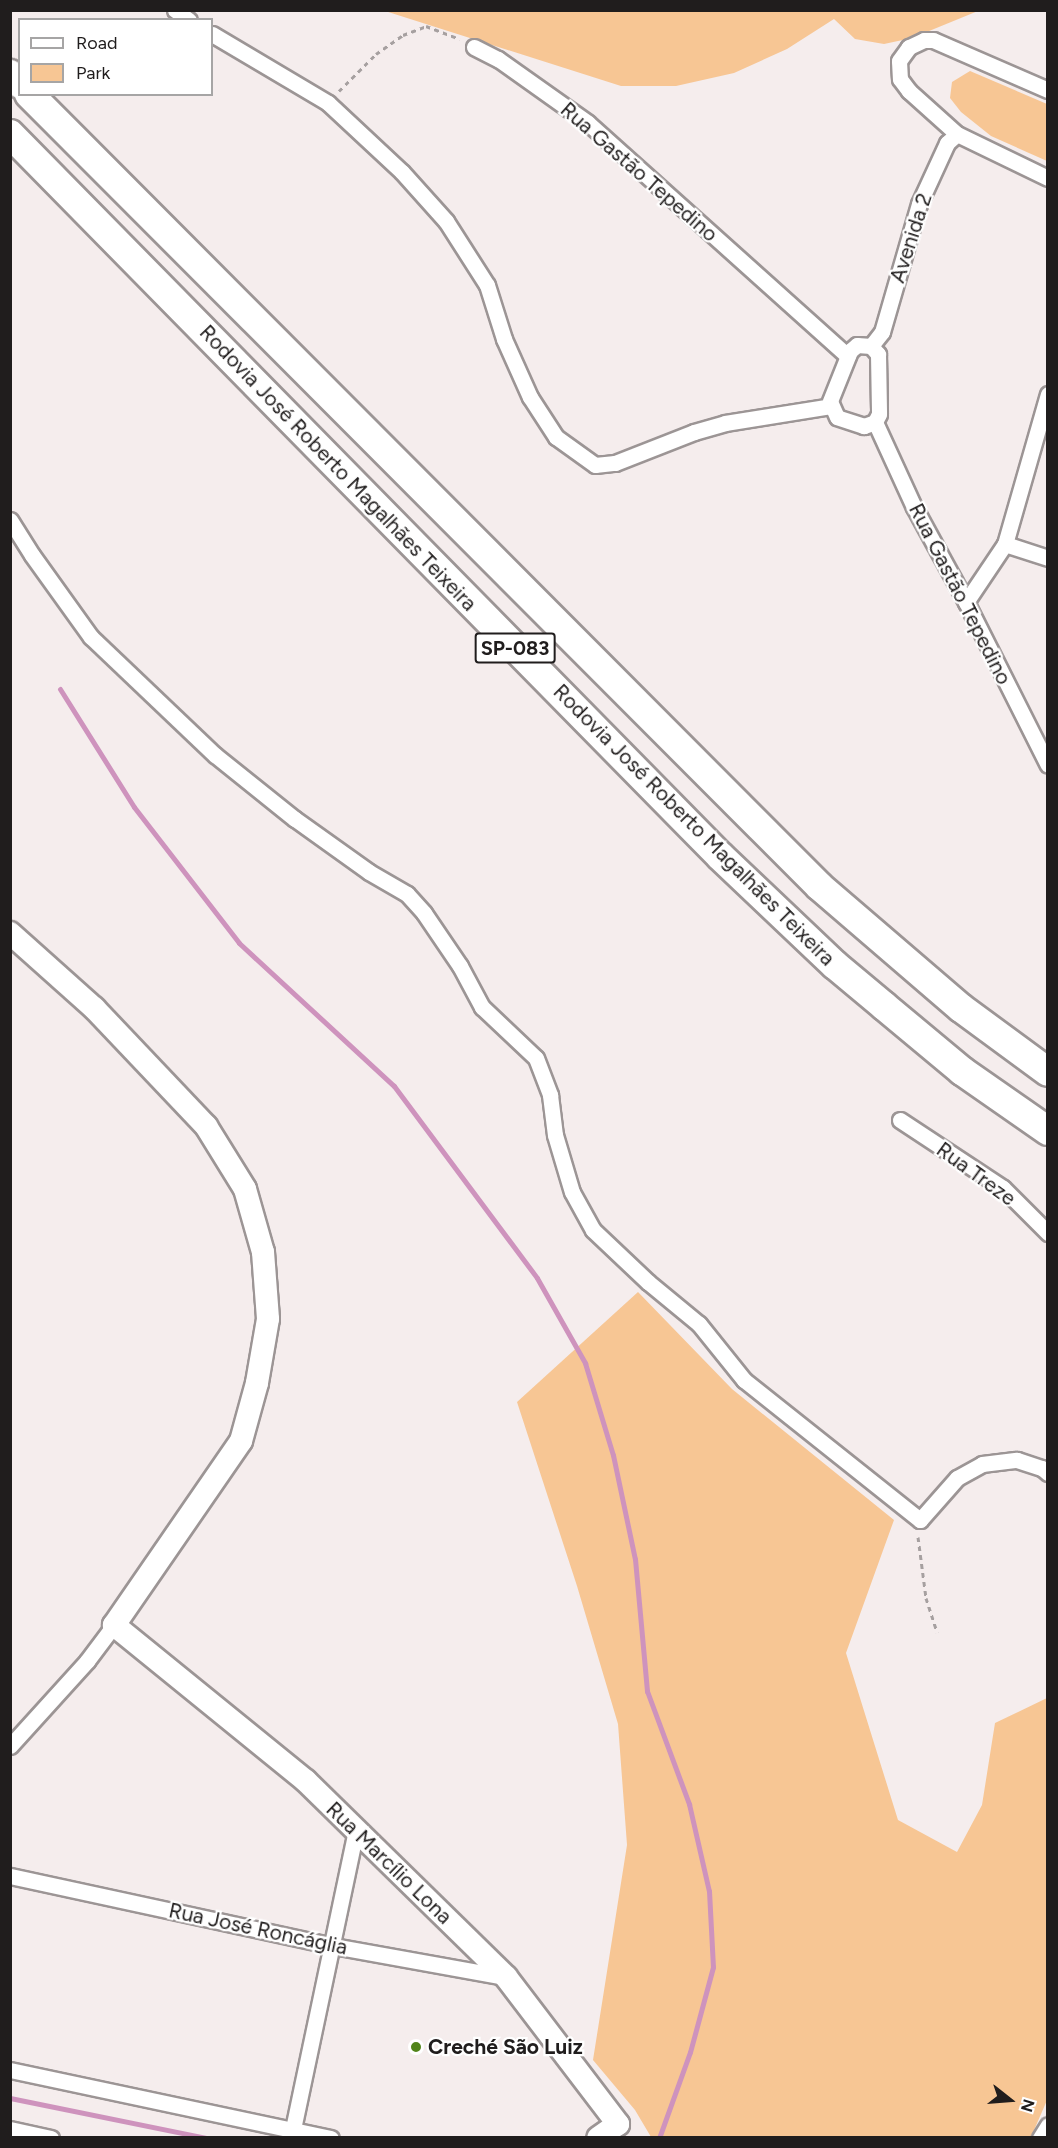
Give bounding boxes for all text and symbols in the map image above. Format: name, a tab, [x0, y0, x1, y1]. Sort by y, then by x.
legend	[18, 18, 213, 96]
text: Road	[76, 32, 117, 54]
text: Park	[76, 62, 110, 84]
street label: Rua Gastão Tepedino	[555, 97, 723, 247]
street label: Avenida 2	[885, 190, 937, 286]
street label: Rodovia José Roberto Magalhães Teixeira	[194, 320, 482, 616]
street label: Rua Gastão Tepedino	[903, 499, 1017, 689]
road number: SP-083	[474, 631, 556, 665]
street label: Rodovia José Roberto Magalhães Teixeira	[548, 679, 840, 971]
street label: Rua Treze	[931, 1137, 1021, 1211]
street label: Rua Marcílio Lona	[321, 1797, 457, 1929]
street label: Rua José Roncáglia	[166, 1898, 350, 1960]
place label: Creché São Luiz	[428, 2034, 583, 2060]
marker: Creché São Luiz	[409, 2040, 423, 2054]
north arrow	[980, 2070, 1040, 2130]
text: N	[1017, 2097, 1039, 2114]

